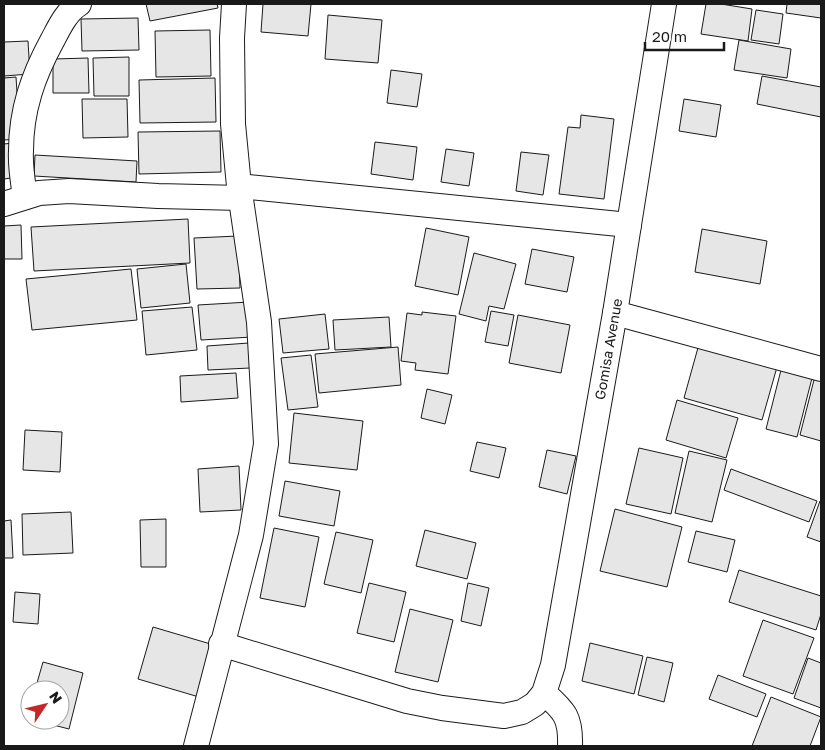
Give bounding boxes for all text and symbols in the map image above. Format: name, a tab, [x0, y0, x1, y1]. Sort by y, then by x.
scale bar	[645, 20, 724, 52]
text: 20 m	[652, 27, 687, 45]
street label: Gomisa Avenue	[591, 297, 625, 401]
north arrow	[20, 680, 70, 730]
text: N	[46, 688, 66, 706]

